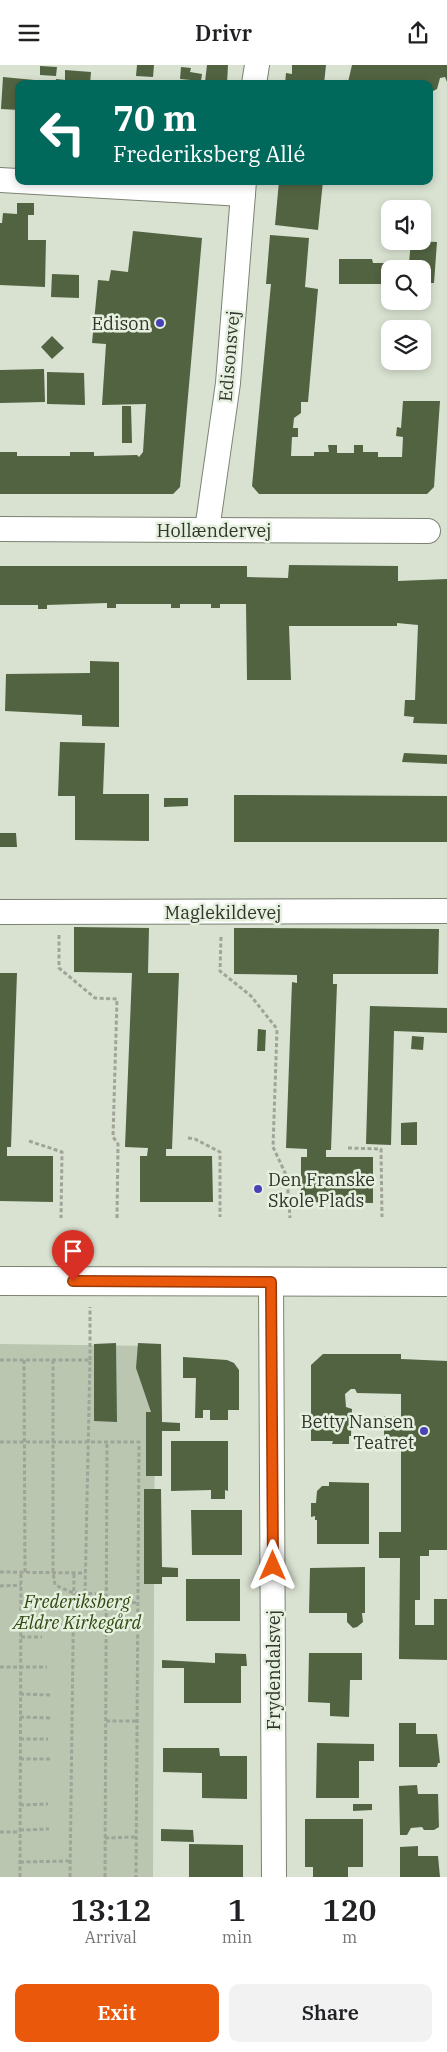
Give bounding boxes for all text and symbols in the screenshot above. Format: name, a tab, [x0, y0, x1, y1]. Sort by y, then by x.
text: Drivr	[195, 18, 252, 47]
icon: menu	[15, 19, 43, 47]
icon: share	[404, 19, 432, 47]
text: 70 m	[113, 95, 197, 141]
icon: left	[30, 100, 95, 165]
text: Frederiksberg Allé	[113, 139, 305, 168]
map controls	[381, 200, 431, 370]
button: sound	[381, 200, 431, 250]
button: search	[381, 260, 431, 310]
street label: Edisonsvej	[214, 309, 244, 403]
place label: Edison	[92, 312, 150, 335]
marker: Edison	[154, 317, 166, 329]
button: layers	[381, 320, 431, 370]
street label: Hollændervej	[156, 519, 272, 542]
street label: Maglekildevej	[165, 901, 281, 924]
place label: Den Franske Skole Plads	[268, 1168, 375, 1212]
marker: Den Franske Skole Plads	[252, 1183, 264, 1195]
pin	[52, 1230, 94, 1281]
icon: arrive	[59, 1237, 87, 1265]
place label: Betty Nansen Teatret	[301, 1410, 414, 1454]
marker: Betty Nansen Teatret	[418, 1425, 430, 1437]
position arrow	[246, 1539, 298, 1591]
park label: Frederiksberg Ældre Kirkegård	[12, 1590, 142, 1634]
street label: Frydendalsvej	[262, 1610, 285, 1730]
text: 13:12	[70, 1890, 151, 1929]
text: 1	[228, 1890, 246, 1929]
text: 120	[323, 1890, 377, 1929]
text: Arrival	[85, 1927, 137, 1947]
text: min	[222, 1927, 252, 1947]
text: m	[342, 1927, 357, 1947]
button: Exit	[15, 1984, 219, 2042]
button: Share	[229, 1984, 432, 2042]

